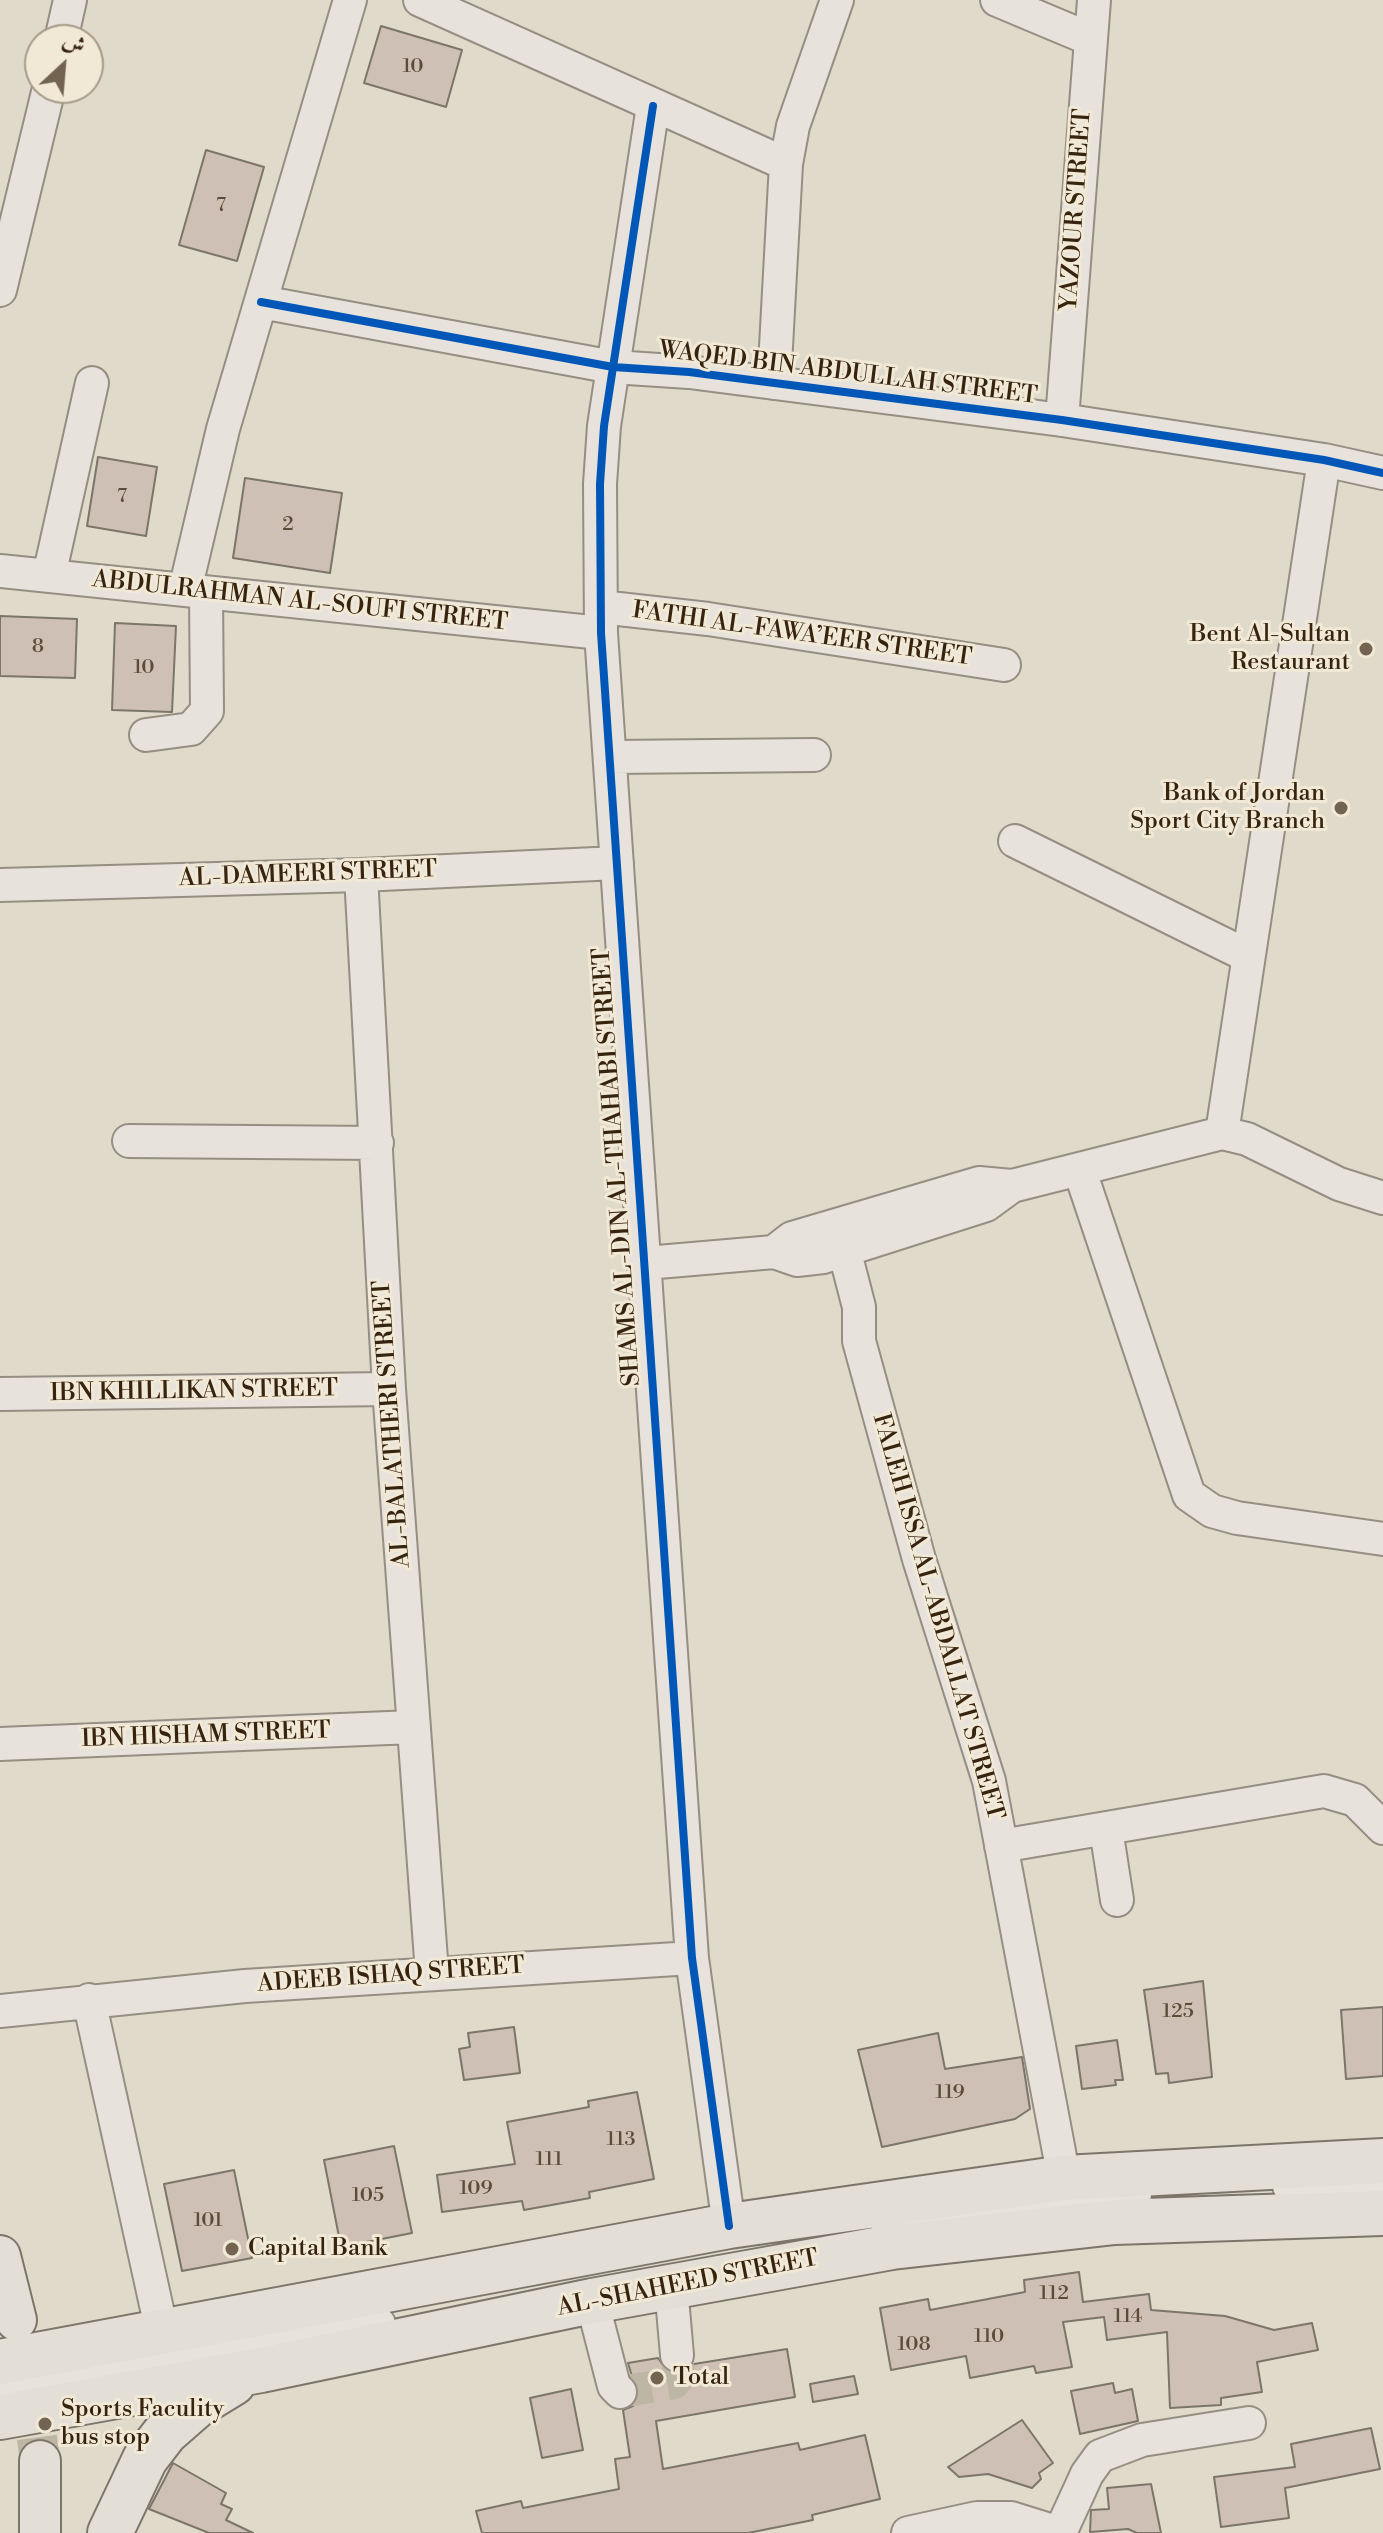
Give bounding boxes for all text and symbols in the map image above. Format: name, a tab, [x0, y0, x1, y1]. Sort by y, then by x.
north arrow	[24, 24, 104, 104]
text: ش	[58, 27, 90, 61]
house number: 10	[402, 55, 424, 79]
street label: YAZOUR STREET	[1056, 108, 1098, 312]
house number: 7	[216, 194, 226, 218]
street label: WAQED BIN ABDULLAH STREET	[657, 336, 1039, 412]
house number: 7	[117, 485, 127, 509]
house number: 2	[282, 513, 294, 537]
street label: ABDULRAHMAN AL-SOUFI STREET	[91, 566, 509, 638]
street label: FATHI AL-FAWA’EER STREET	[630, 597, 974, 673]
place label: Bent Al-Sultan Restaurant	[1190, 621, 1350, 677]
house number: 8	[32, 635, 44, 659]
marker: Bent Al-Sultan Restaurant	[1357, 640, 1375, 658]
house number: 10	[133, 656, 155, 680]
place label: Bank of Jordan Sport City Branch	[1130, 780, 1325, 836]
marker: Bank of Jordan Sport City Branch	[1332, 799, 1350, 817]
street label: AL-DAMEERI STREET	[178, 856, 438, 894]
street label: SHAMS AL-DIN AL-THAHABI STREET	[588, 947, 648, 1387]
street label: AL-BALATHERI STREET	[369, 1279, 417, 1569]
street label: IBN KHILLIKAN STREET	[50, 1375, 338, 1409]
street label: FALEH ISSA AL-ABDALLAT STREET	[865, 1410, 1009, 1824]
street label: IBN HISHAM STREET	[81, 1717, 331, 1755]
street label: ADEEB ISHAQ STREET	[256, 1952, 526, 2000]
house number: 125	[1162, 2000, 1194, 2024]
house number: 119	[935, 2081, 965, 2105]
house number: 113	[607, 2128, 635, 2152]
house number: 111	[535, 2148, 563, 2172]
house number: 109	[459, 2177, 493, 2201]
house number: 105	[352, 2184, 384, 2208]
house number: 101	[193, 2209, 223, 2233]
place label: Capital Bank	[248, 2235, 387, 2263]
marker: Capital Bank	[223, 2240, 241, 2258]
street label: AL-SHAHEED STREET	[555, 2245, 821, 2323]
house number: 112	[1039, 2282, 1069, 2306]
house number: 114	[1114, 2305, 1142, 2329]
house number: 110	[974, 2325, 1004, 2349]
house number: 108	[897, 2333, 931, 2357]
place label: Total	[673, 2364, 729, 2392]
marker: Total	[648, 2369, 666, 2387]
place label: Sports Faculity bus stop	[61, 2396, 224, 2452]
marker: Sports Faculity bus stop	[36, 2415, 54, 2433]

